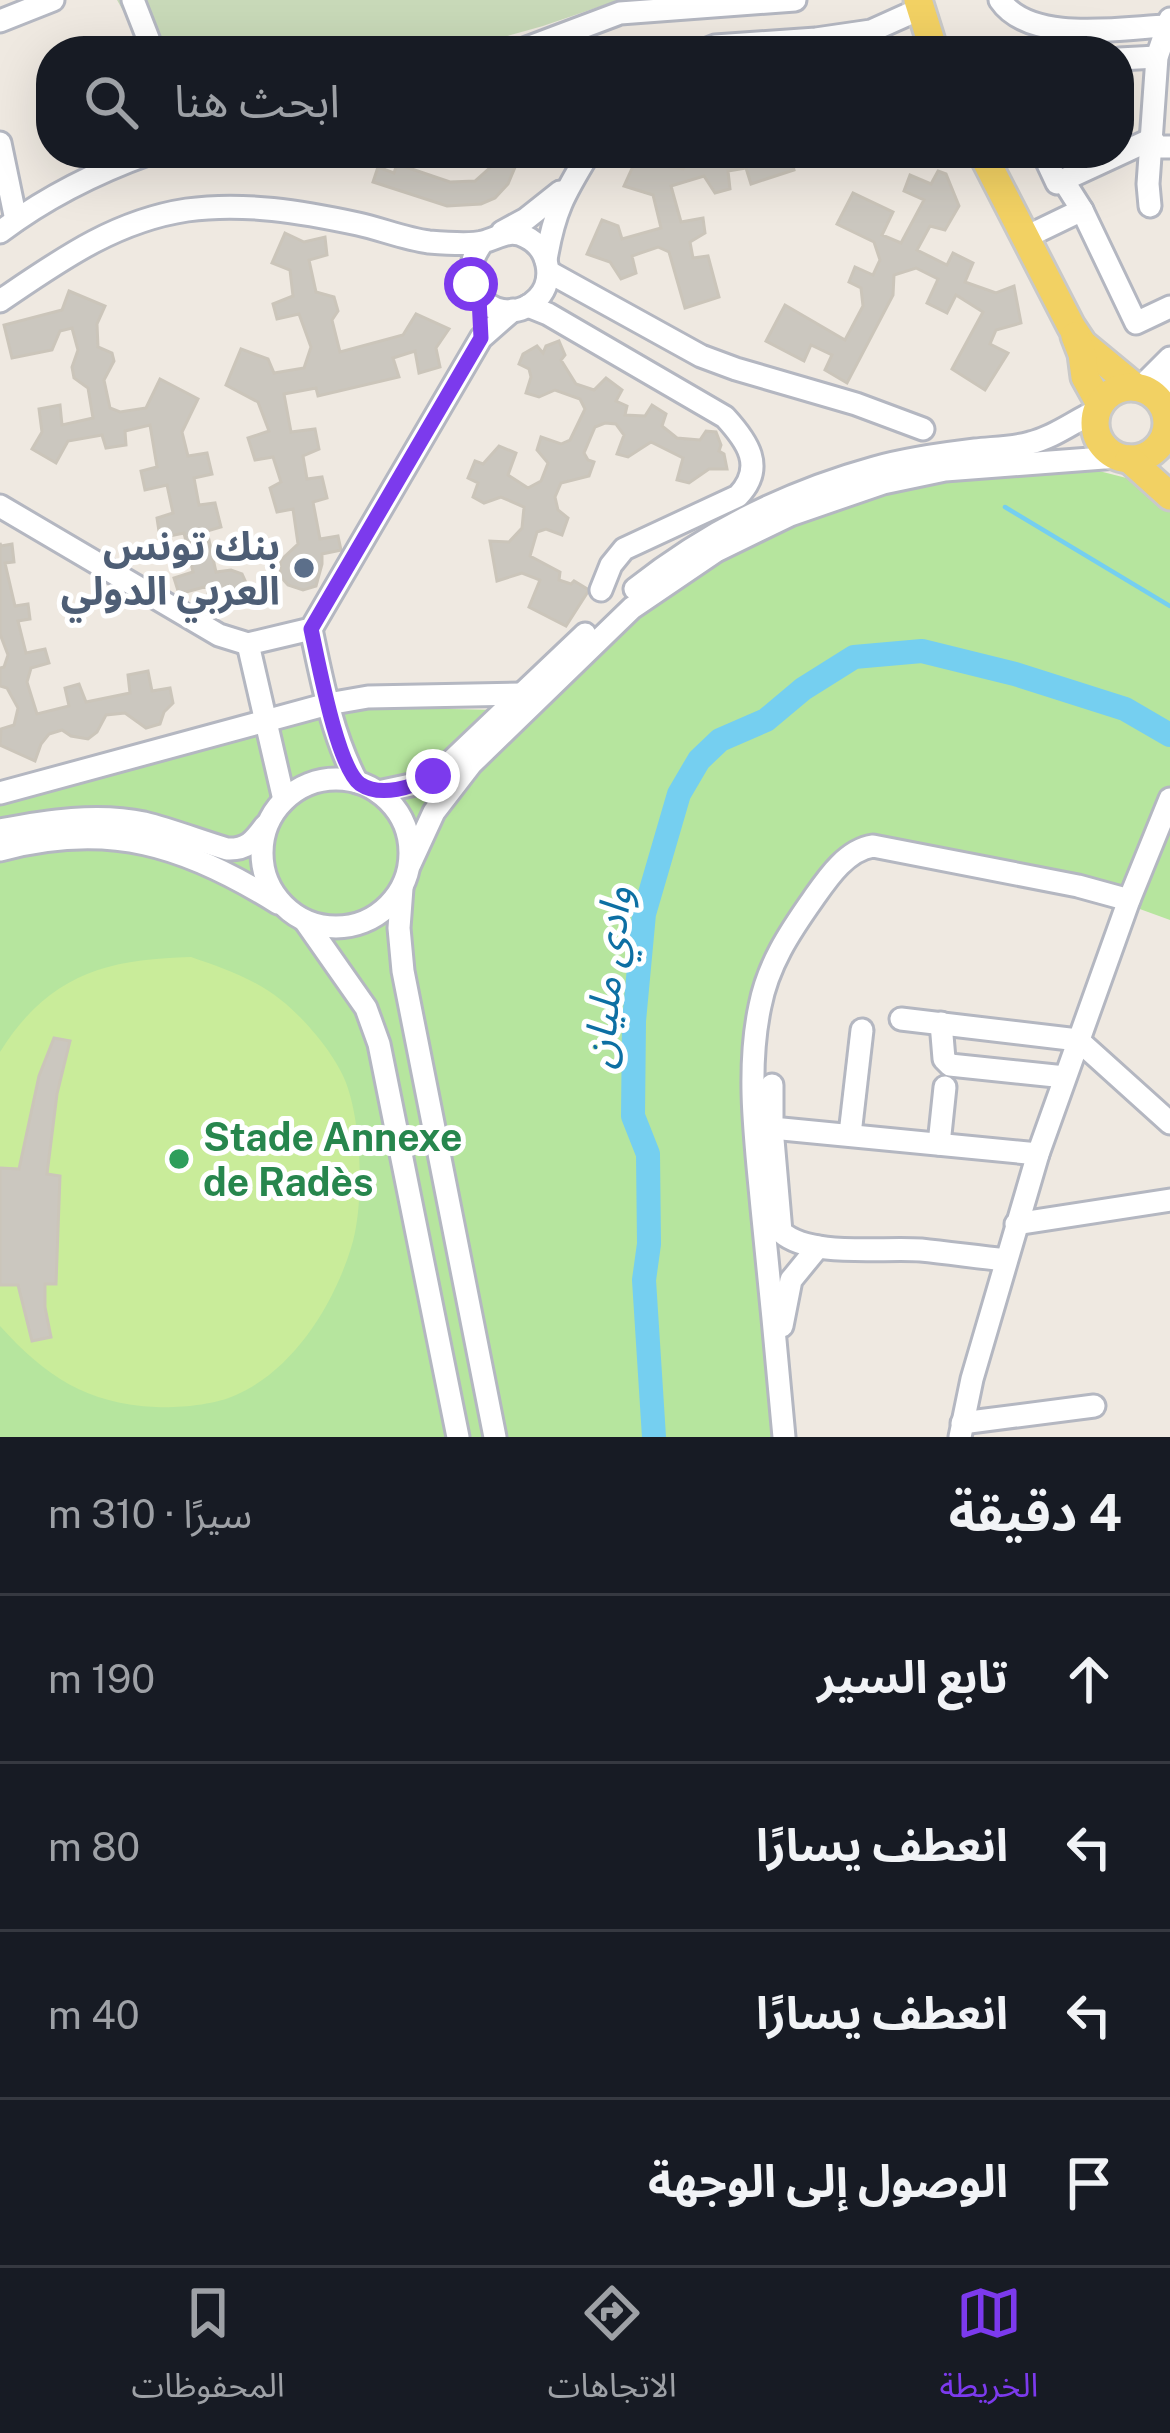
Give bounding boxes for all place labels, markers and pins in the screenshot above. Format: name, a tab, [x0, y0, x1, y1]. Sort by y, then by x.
place label: بنك تونس العربي الدولي	[61, 523, 280, 623]
marker: بنك تونس العربي الدولي	[291, 555, 317, 581]
place label: Stade Annexe de Radès	[203, 1114, 462, 1205]
marker: Stade Annexe de Radès	[166, 1146, 192, 1172]

